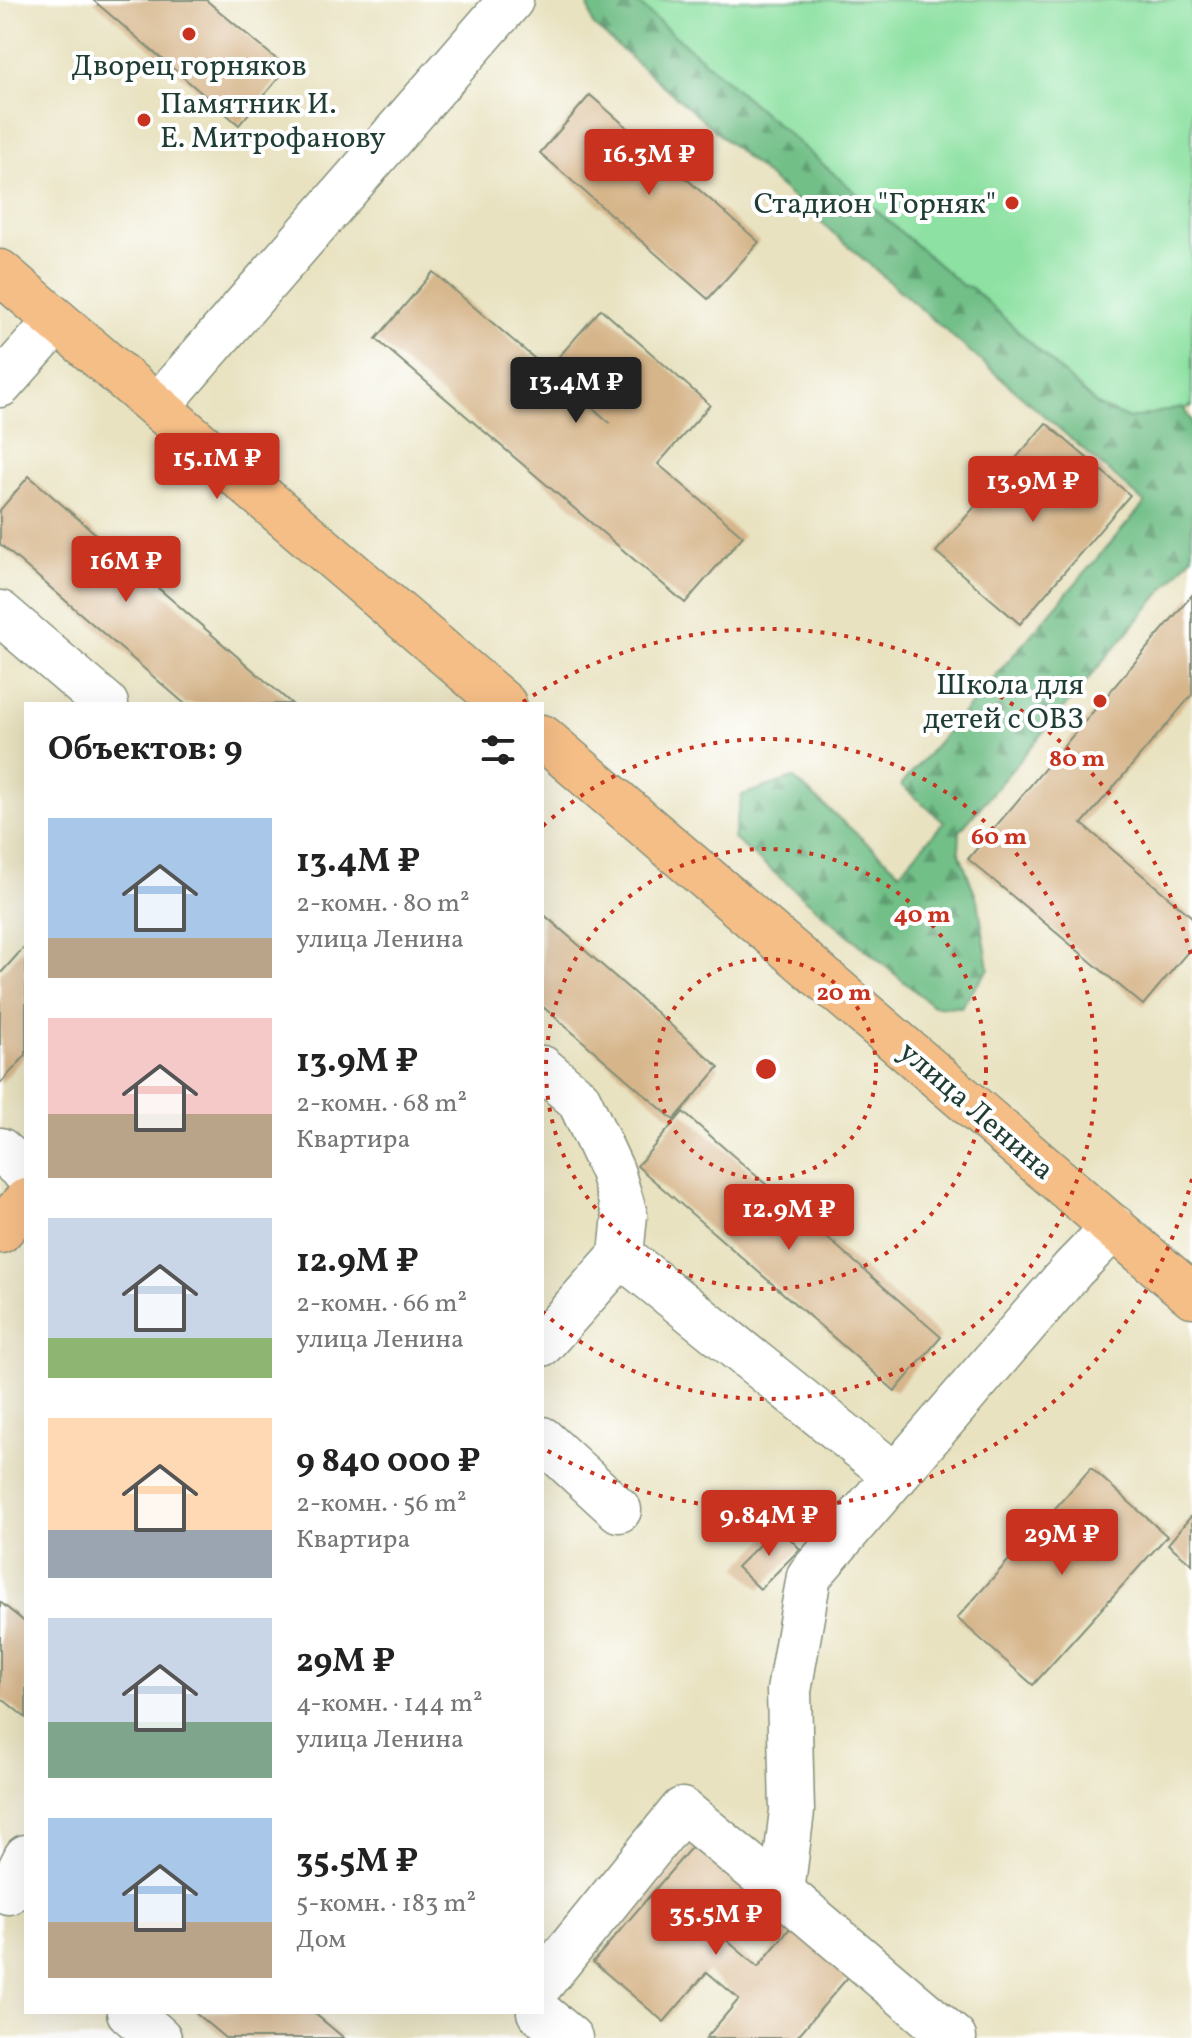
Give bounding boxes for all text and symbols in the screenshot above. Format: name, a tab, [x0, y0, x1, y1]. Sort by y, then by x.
marker: Дворец горняков	[180, 25, 198, 43]
place label: Дворец горняков	[71, 46, 307, 88]
place label: Памятник И. Е. Митрофанову	[160, 84, 386, 160]
marker: Памятник И. Е. Митрофанову	[135, 111, 153, 129]
pin: 16.3M ₽	[575, 129, 723, 197]
text: 16.3M ₽	[602, 137, 696, 173]
place label: Стадион "Горняк"	[754, 184, 996, 226]
marker: Стадион "Горняк"	[1003, 194, 1021, 212]
pin: 13.4M ₽	[502, 357, 650, 425]
text: 13.4M ₽	[528, 365, 624, 401]
pin: 15.1M ₽	[143, 433, 291, 501]
text: 15.1M ₽	[173, 441, 261, 477]
pin: 13.9M ₽	[959, 456, 1107, 524]
text: 13.9M ₽	[986, 464, 1080, 500]
pin: 16M ₽	[70, 536, 182, 604]
text: 16M ₽	[90, 544, 162, 580]
place label: Школа для детей с ОВЗ	[923, 665, 1084, 741]
marker: Школа для детей с ОВЗ	[1091, 692, 1109, 710]
text: Объектов: 9	[48, 727, 243, 774]
icon: filters	[476, 728, 520, 772]
text: 80 m	[1049, 743, 1105, 777]
text: 60 m	[971, 821, 1027, 855]
text: 13.4M ₽	[296, 839, 420, 886]
icon: home	[112, 850, 208, 946]
text: 2-комн. · 80 m²	[296, 886, 470, 922]
text: 40 m	[894, 899, 950, 933]
text: улица Ленина	[296, 922, 464, 958]
text: 20 m	[816, 977, 872, 1011]
street label: улица Ленина	[889, 1032, 1063, 1191]
text: 13.9M ₽	[296, 1039, 418, 1086]
icon: home	[112, 1050, 208, 1146]
centre of rings	[752, 1055, 780, 1083]
text: 2-комн. · 68 m²	[296, 1086, 467, 1122]
text: Квартира	[296, 1122, 410, 1158]
pin: 12.9M ₽	[715, 1184, 863, 1252]
text: 12.9M ₽	[742, 1192, 836, 1228]
text: 12.9M ₽	[296, 1239, 419, 1286]
icon: home	[112, 1250, 208, 1346]
text: 2-комн. · 66 m²	[296, 1286, 467, 1322]
text: улица Ленина	[296, 1322, 464, 1358]
text: 9 840 000 ₽	[296, 1439, 481, 1486]
icon: home	[112, 1450, 208, 1546]
text: 2-комн. · 56 m²	[296, 1486, 467, 1522]
pin: 9.84M ₽	[695, 1490, 843, 1558]
text: 9.84M ₽	[719, 1498, 819, 1534]
pin: 29M ₽	[1006, 1509, 1118, 1577]
text: 29M ₽	[1024, 1517, 1100, 1553]
text: Квартира	[296, 1522, 410, 1558]
text: 29M ₽	[296, 1639, 395, 1686]
icon: home	[112, 1650, 208, 1746]
text: 4-комн. · 144 m²	[296, 1686, 483, 1722]
text: улица Ленина	[296, 1722, 464, 1758]
text: 35.5M ₽	[296, 1839, 418, 1886]
icon: home	[112, 1850, 208, 1946]
text: 5-комн. · 183 m²	[296, 1886, 476, 1922]
pin: 35.5M ₽	[642, 1889, 790, 1957]
text: 35.5M ₽	[669, 1897, 763, 1933]
text: Дом	[296, 1922, 346, 1958]

